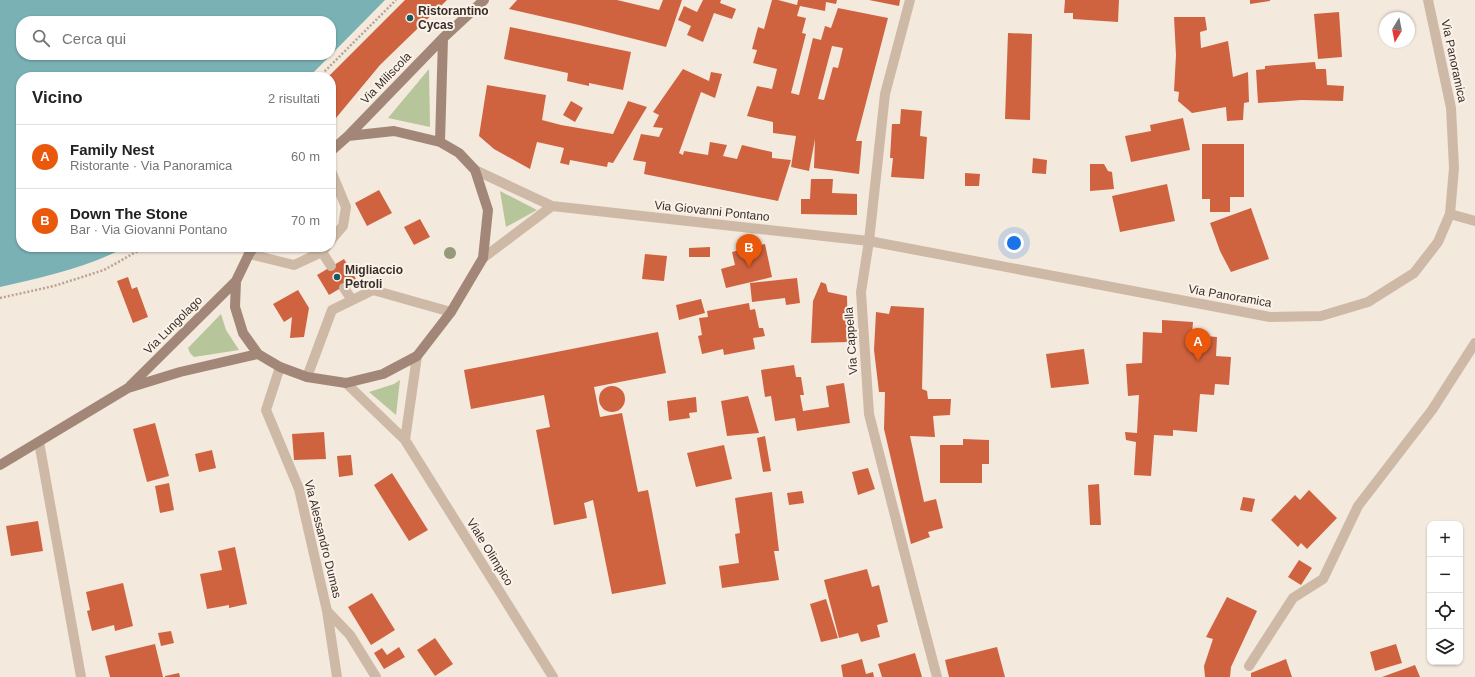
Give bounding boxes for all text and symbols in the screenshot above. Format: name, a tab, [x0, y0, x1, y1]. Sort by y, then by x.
place label: Ristorantino Cycas	[418, 4, 489, 32]
north arrow	[1379, 12, 1415, 48]
marker: Ristorantino Cycas	[405, 13, 415, 23]
search box	[16, 16, 336, 60]
street label: Via Panoramica	[1438, 18, 1470, 104]
icon: search	[30, 27, 52, 49]
text: Cerca qui	[62, 30, 126, 47]
street label: Via Miliscola	[358, 49, 414, 107]
text: Vicino	[32, 88, 83, 107]
text: 2 risultati	[268, 91, 320, 106]
text: Family Nest	[70, 141, 154, 158]
text: A	[40, 149, 50, 164]
text: 60 m	[291, 149, 320, 164]
text: Ristorante · Via Panoramica	[70, 158, 232, 173]
street label: Via Giovanni Pontano	[654, 198, 771, 224]
text: Down The Stone	[70, 205, 188, 222]
text: B	[40, 213, 50, 228]
text: 70 m	[291, 213, 320, 228]
text: Bar · Via Giovanni Pontano	[70, 222, 227, 237]
your location	[1004, 233, 1024, 253]
pin: B	[736, 234, 762, 267]
place label: Migliaccio Petroli	[345, 263, 403, 291]
marker: Migliaccio Petroli	[332, 272, 342, 282]
street label: Via Panoramica	[1187, 282, 1273, 310]
street label: Via Lungolago	[141, 293, 205, 357]
street label: Via Cappella	[842, 306, 860, 375]
pin: A	[1185, 328, 1211, 361]
street label: Via Alessandro Dumas	[302, 479, 344, 599]
street label: Viale Olimpico	[464, 516, 516, 588]
map controls	[1427, 521, 1463, 665]
button: +	[1427, 521, 1463, 557]
button: −	[1427, 557, 1463, 593]
button: locate	[1427, 593, 1463, 629]
button: layers	[1427, 629, 1463, 665]

